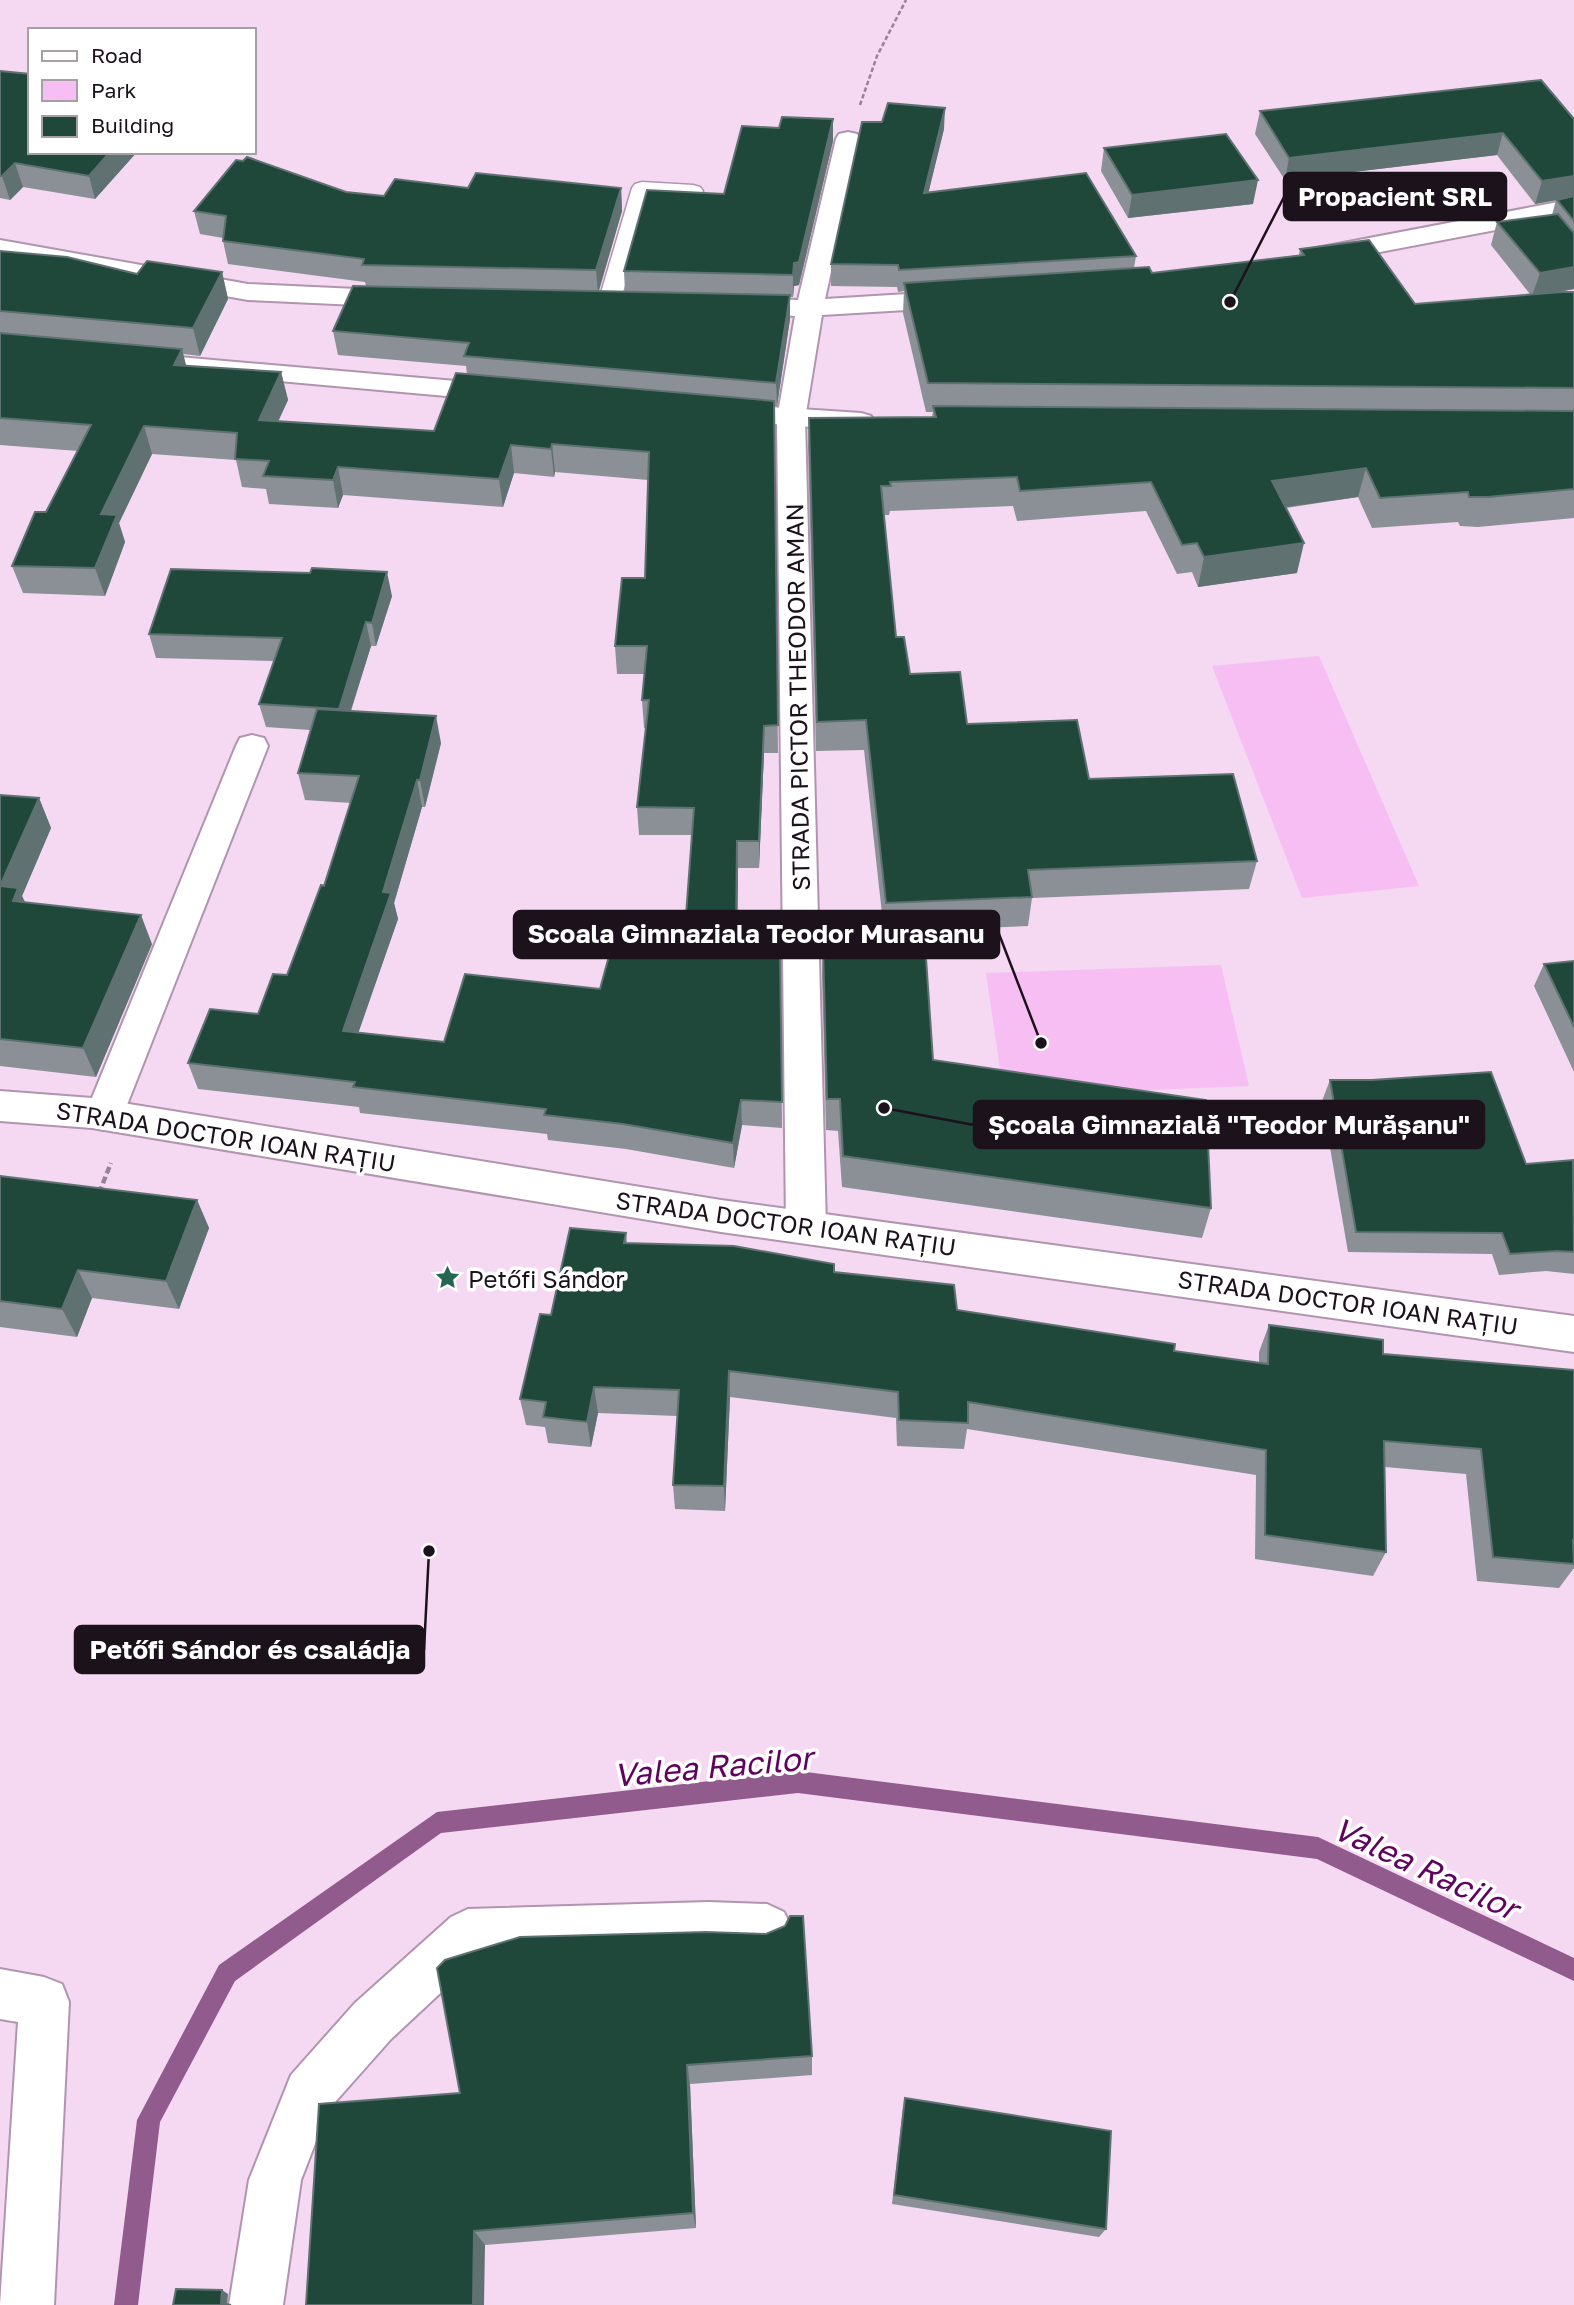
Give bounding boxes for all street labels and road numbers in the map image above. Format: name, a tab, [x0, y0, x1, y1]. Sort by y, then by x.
street label: STRADA PICTOR THEODOR AMAN	[779, 503, 815, 891]
street label: STRADA DOCTOR IOAN RAȚIU	[54, 1095, 398, 1178]
street label: STRADA DOCTOR IOAN RAȚIU	[614, 1185, 958, 1262]
street label: STRADA DOCTOR IOAN RAȚIU	[1176, 1264, 1520, 1341]

